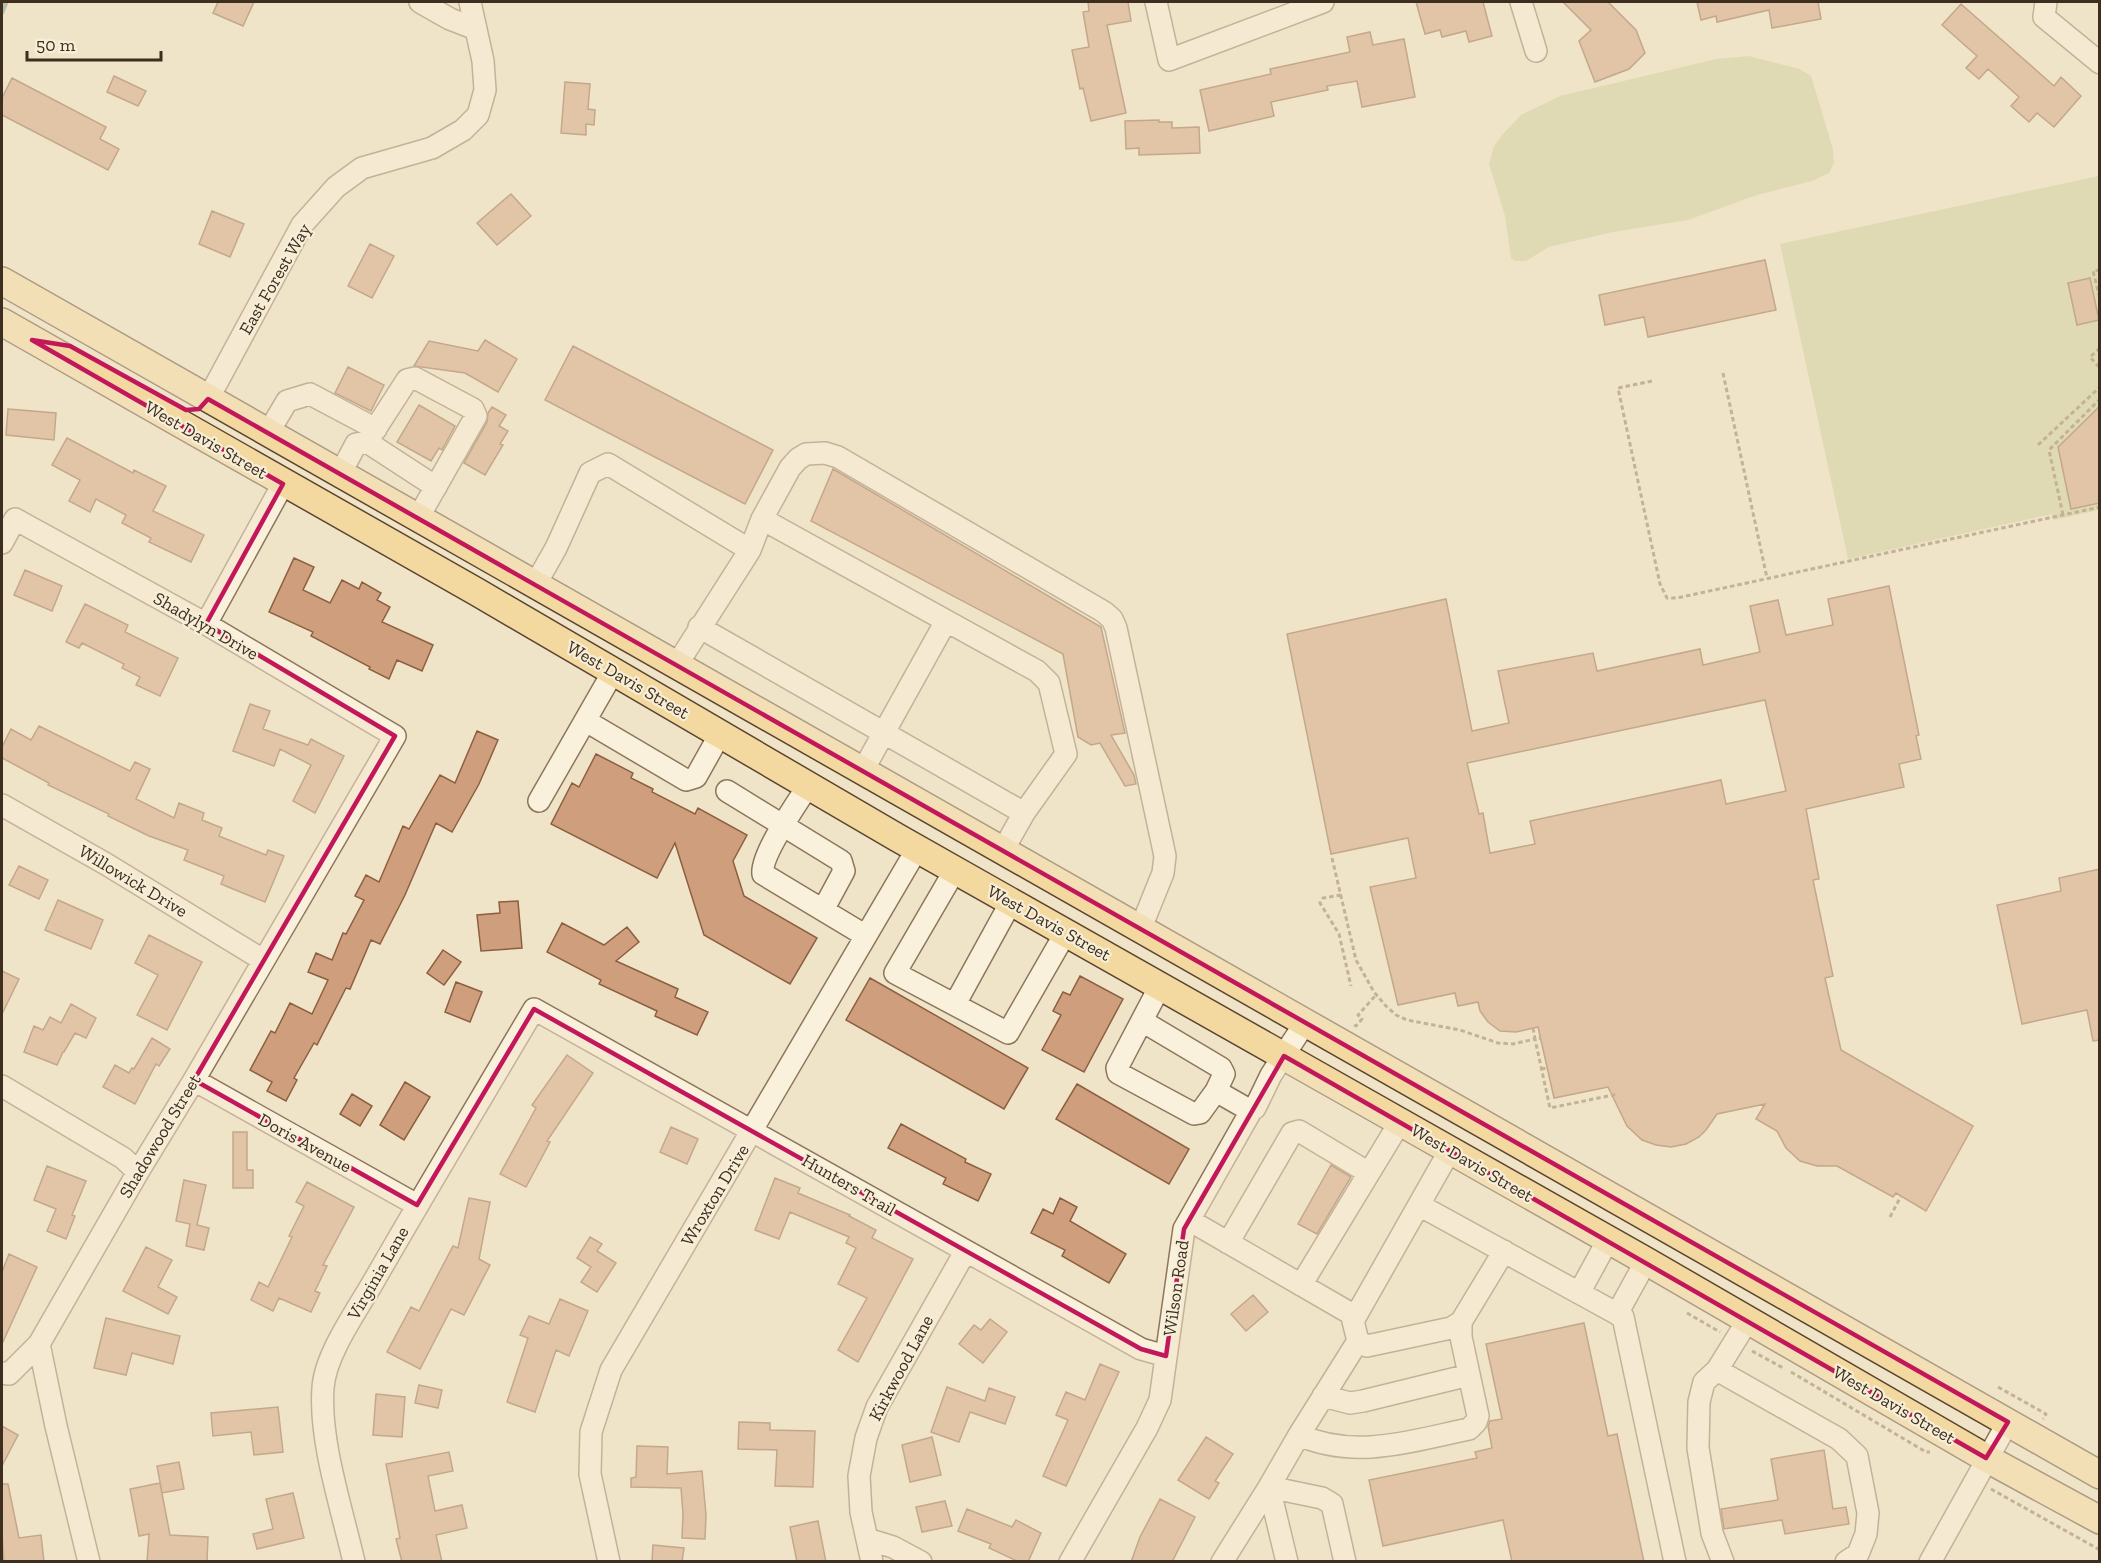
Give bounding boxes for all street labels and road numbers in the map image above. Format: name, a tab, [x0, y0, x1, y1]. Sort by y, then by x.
street label: East Forest Way	[234, 219, 316, 338]
street label: West Davis Street	[141, 396, 271, 484]
street label: Shadylyn Drive	[150, 587, 262, 665]
street label: West Davis Street	[563, 636, 693, 724]
street label: Willowick Drive	[75, 840, 191, 922]
street label: West Davis Street	[983, 880, 1115, 966]
street label: Shadowood Street	[114, 1070, 206, 1202]
street label: Doris Avenue	[255, 1108, 355, 1178]
street label: West Davis Street	[1407, 1119, 1537, 1207]
street label: Wroxton Drive	[676, 1140, 754, 1250]
street label: Hunters Trail	[798, 1149, 900, 1221]
street label: Virginia Lane	[342, 1222, 414, 1325]
street label: Wilson Road	[1158, 1239, 1194, 1337]
street label: Kirkwood Lane	[864, 1311, 938, 1425]
street label: West Davis Street	[1829, 1361, 1959, 1449]

